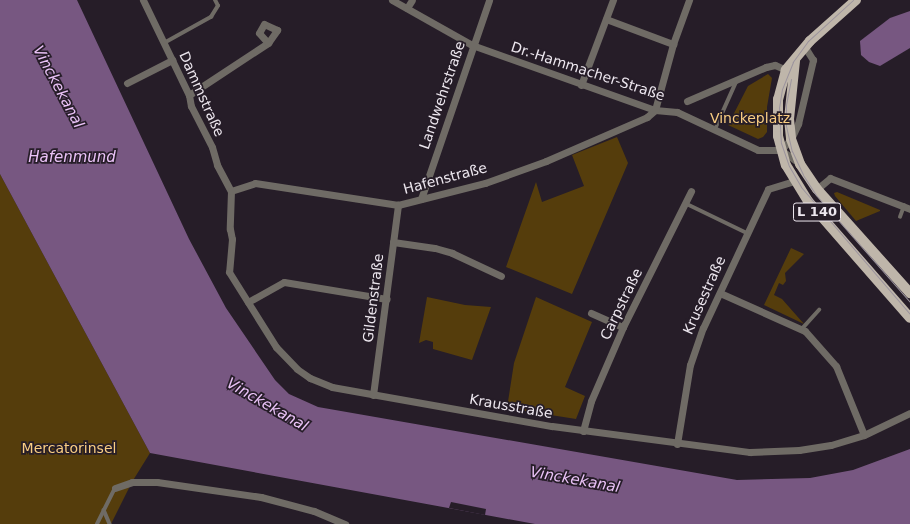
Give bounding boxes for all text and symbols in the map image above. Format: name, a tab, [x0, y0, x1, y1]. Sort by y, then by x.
street label: Dr.-Hammacher-Straße	[509, 38, 667, 104]
street label: Landwehrstraße	[416, 39, 468, 151]
water label: Vinckekanal	[29, 43, 87, 131]
street label: Dammstraße	[176, 49, 228, 139]
park label: Vinckeplatz	[710, 110, 790, 126]
water label: Hafenmund	[28, 149, 116, 167]
street label: Hafenstraße	[401, 159, 489, 197]
road number: L 140	[793, 201, 841, 223]
street label: Gildenstraße	[359, 253, 387, 343]
street label: Krusestraße	[679, 253, 729, 337]
street label: Carpstraße	[596, 265, 646, 343]
water label: Vinckekanal	[223, 374, 311, 436]
street label: Krausstraße	[468, 390, 554, 422]
park label: Mercatorinsel	[22, 440, 116, 456]
water label: Vinckekanal	[529, 463, 621, 497]

